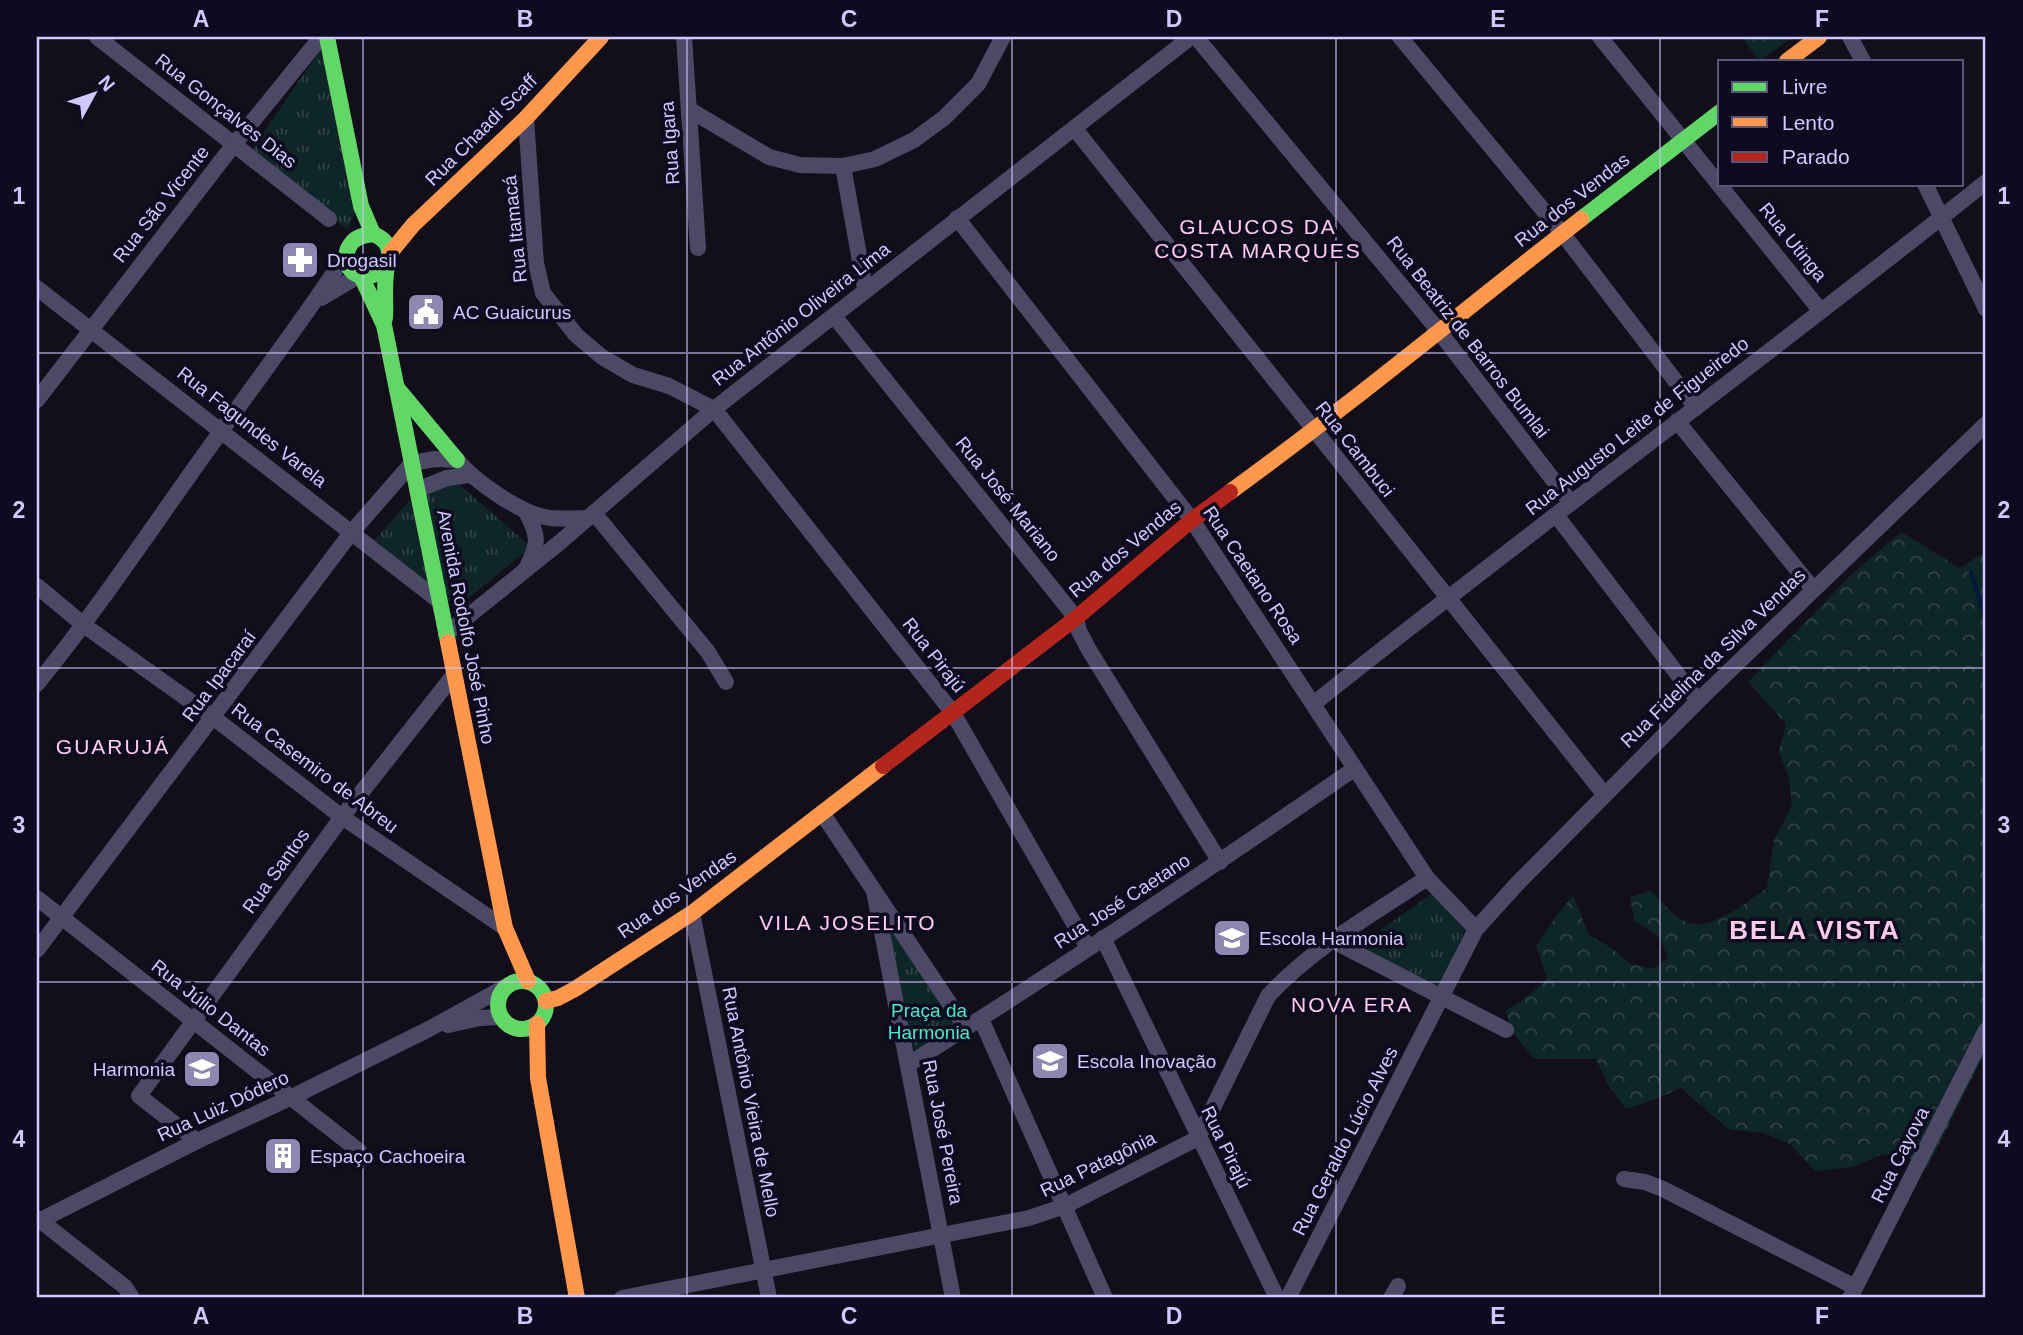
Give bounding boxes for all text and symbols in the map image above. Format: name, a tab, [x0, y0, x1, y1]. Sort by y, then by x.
text: A	[193, 6, 209, 32]
text: B	[517, 6, 533, 32]
text: C	[841, 6, 857, 32]
text: D	[1166, 6, 1182, 32]
text: E	[1490, 6, 1506, 32]
text: F	[1815, 6, 1829, 32]
street label: Rua Gonçalves Dias	[151, 49, 301, 173]
north arrow	[60, 60, 130, 130]
legend	[1718, 60, 1964, 186]
street label: Rua Chaadi Scaff	[421, 70, 541, 190]
text: N	[94, 71, 119, 95]
text: Livre	[1782, 75, 1828, 98]
street label: Rua Igara	[657, 100, 683, 185]
text: Lento	[1782, 111, 1835, 134]
street label: Rua São Vicente	[109, 141, 213, 267]
text: Parado	[1782, 145, 1850, 168]
street label: Rua dos Vendas	[1511, 149, 1633, 251]
street label: Rua Itamacá	[499, 174, 531, 284]
text: 1	[13, 183, 26, 209]
text: 1	[1998, 183, 2011, 209]
street label: Rua Utinga	[1755, 198, 1831, 286]
district label: GLAUCOS DA COSTA MARQUES	[1154, 215, 1362, 262]
street label: Rua Beatriz de Barros Bumlai	[1383, 232, 1553, 442]
street label: Rua Antônio Oliveira Lima	[708, 238, 894, 390]
pharmacy icon: Drogasil	[279, 239, 321, 281]
place label: Drogasil	[327, 250, 397, 271]
public building icon: AC Guaicurus	[405, 291, 447, 333]
place label: AC Guaicurus	[453, 302, 571, 323]
street label: Rua Augusto Leite de Figueiredo	[1521, 333, 1753, 519]
street label: Rua Fagundes Varela	[173, 362, 331, 492]
street label: Rua Cambuci	[1311, 397, 1399, 501]
street label: Rua José Mariano	[951, 432, 1065, 566]
street label: Rua dos Vendas	[1065, 496, 1185, 602]
text: 2	[13, 497, 25, 523]
text: 2	[1998, 497, 2010, 523]
street label: Rua Caetano Rosa	[1199, 502, 1307, 648]
street label: Avenida Rodolfo José Pinho	[433, 508, 499, 746]
street label: Rua Fidelina da Silva Vendas	[1616, 564, 1810, 752]
street label: Rua Pirajú	[898, 614, 970, 696]
street label: Rua Ipacaraí	[178, 626, 261, 726]
street label: Rua Casemiro de Abreu	[228, 699, 402, 837]
district label: GUARUJÁ	[56, 735, 170, 758]
text: 3	[13, 812, 25, 838]
text: 3	[1998, 812, 2010, 838]
street label: Rua Santos	[238, 825, 314, 917]
street label: Rua dos Vendas	[614, 845, 740, 943]
street label: Rua José Caetano	[1050, 849, 1194, 953]
district label: VILA JOSELITO	[759, 911, 937, 934]
district label: BELA VISTA	[1729, 915, 1901, 945]
school or university icon: Escola Harmonia	[1211, 917, 1253, 959]
place label: Escola Harmonia	[1259, 928, 1404, 949]
street label: Rua Júlio Dantas	[148, 955, 274, 1061]
street label: Rua Antônio Vieira de Mello	[718, 985, 784, 1219]
district label: NOVA ERA	[1291, 993, 1413, 1016]
park label: Praça da Harmonia	[888, 1000, 971, 1043]
school or university icon: Escola Inovação	[1029, 1040, 1071, 1082]
street label: Rua Geraldo Lúcio Alves	[1288, 1043, 1402, 1239]
school or university icon: Harmonia	[181, 1048, 223, 1090]
place label: Escola Inovação	[1077, 1051, 1216, 1072]
street label: Rua José Pereira	[919, 1058, 967, 1206]
place label: Harmonia	[93, 1059, 175, 1080]
street label: Rua Luiz Dódero	[154, 1066, 292, 1146]
street label: Rua Pirajú	[1197, 1103, 1255, 1191]
street label: Rua Cayova	[1867, 1103, 1933, 1206]
text: 4	[13, 1126, 26, 1152]
text: 4	[1998, 1126, 2011, 1152]
street label: Rua Patagônia	[1037, 1127, 1159, 1201]
building icon: Espaço Cachoeira	[262, 1135, 304, 1177]
place label: Espaço Cachoeira	[310, 1146, 466, 1167]
text: A	[193, 1303, 209, 1329]
text: B	[517, 1303, 533, 1329]
text: C	[841, 1303, 857, 1329]
text: D	[1166, 1303, 1182, 1329]
text: E	[1490, 1303, 1506, 1329]
text: F	[1815, 1303, 1829, 1329]

